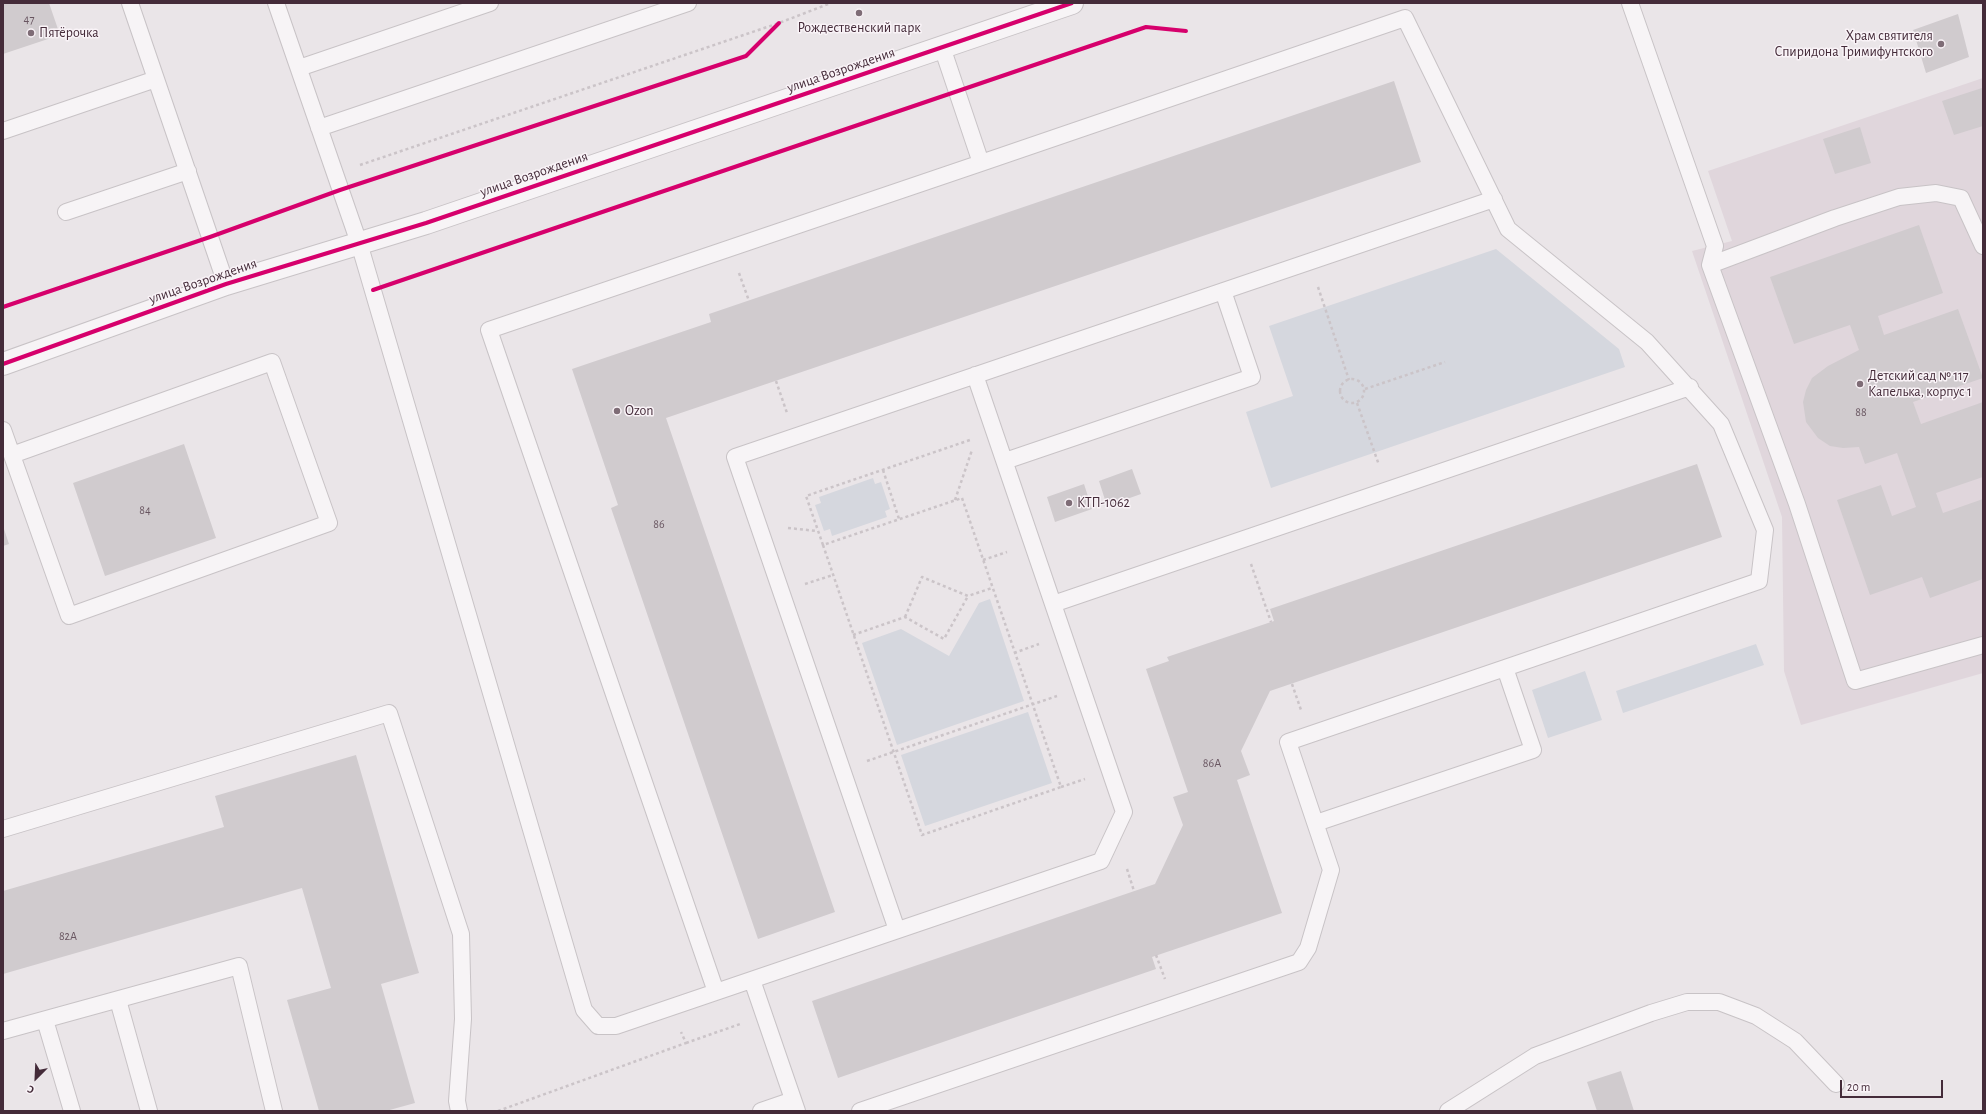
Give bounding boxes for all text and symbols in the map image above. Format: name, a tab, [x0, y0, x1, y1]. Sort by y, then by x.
marker: Рождественский парк	[854, 8, 864, 18]
house number: 47	[24, 12, 34, 26]
place label: Рождественский парк	[797, 20, 921, 36]
place label: Пятёрочка	[39, 25, 99, 41]
marker: Пятёрочка	[26, 28, 36, 38]
place label: Храм святителя Спиридона Тримифунтского	[1775, 28, 1933, 60]
marker: Храм святителя Спиридона Тримифунтского	[1936, 39, 1946, 49]
street label: улица Возрождения	[785, 44, 897, 96]
street label: улица Возрождения	[478, 148, 590, 200]
street label: улица Возрождения	[147, 255, 259, 307]
place label: Детский сад № 117 Капелька, корпус 1	[1868, 368, 1972, 400]
marker: Детский сад № 117 Капелька, корпус 1	[1855, 379, 1865, 389]
place label: Ozon	[625, 403, 653, 419]
house number: 88	[1855, 405, 1867, 419]
marker: Ozon	[612, 406, 622, 416]
place label: КТП-1062	[1077, 495, 1130, 511]
marker: КТП-1062	[1064, 498, 1074, 508]
house number: 84	[139, 503, 151, 517]
house number: 86	[653, 517, 665, 531]
house number: 86А	[1203, 756, 1221, 770]
house number: 82А	[59, 929, 77, 943]
north arrow	[16, 1058, 56, 1098]
scale bar	[1842, 1072, 1945, 1098]
text: 20 m	[1847, 1081, 1870, 1093]
text: С	[26, 1083, 36, 1096]

